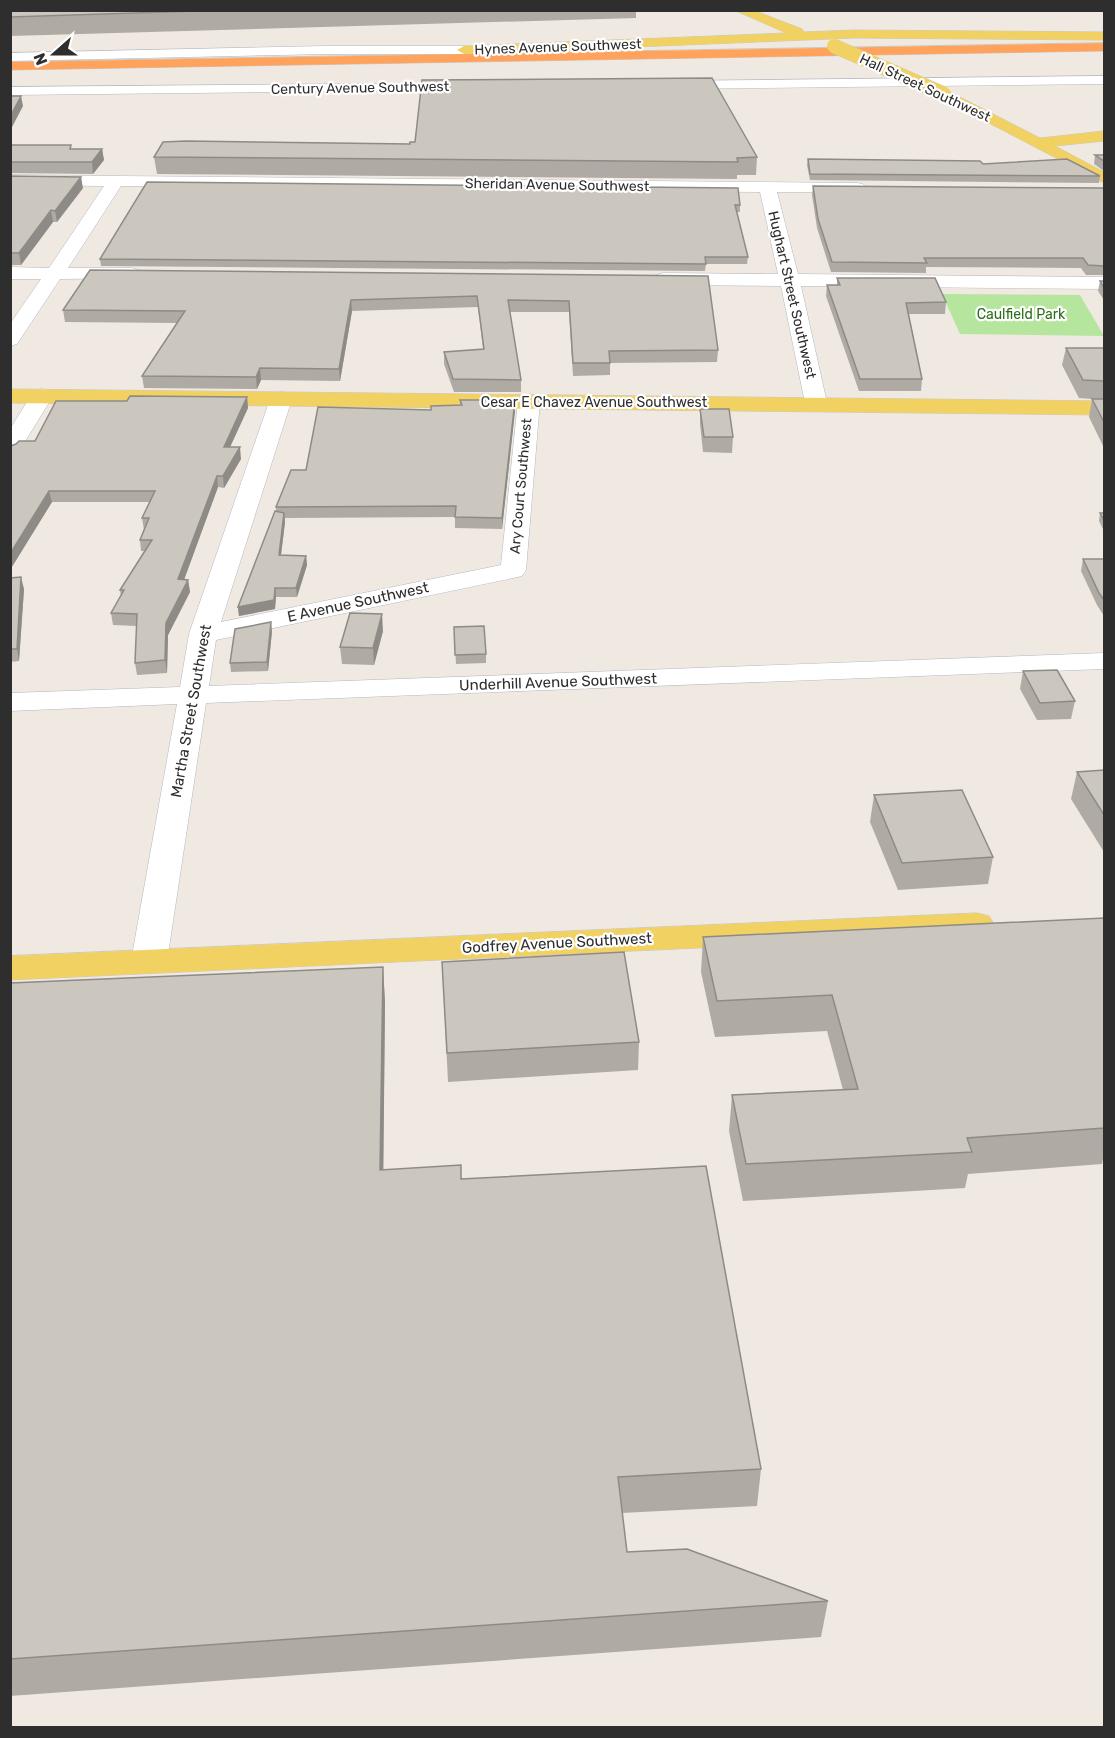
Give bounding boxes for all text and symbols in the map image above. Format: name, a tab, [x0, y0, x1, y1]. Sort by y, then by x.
north arrow	[24, 24, 84, 84]
street label: Hynes Avenue Southwest	[474, 36, 642, 58]
text: N	[30, 50, 51, 68]
street label: Hall Street Southwest	[857, 50, 994, 126]
street label: Century Avenue Southwest	[271, 78, 450, 98]
street label: Sheridan Avenue Southwest	[465, 175, 650, 195]
street label: Hughart Street Southwest	[764, 209, 820, 381]
park label: Caulfield Park	[977, 306, 1066, 323]
street label: Cesar E Chavez Avenue Southwest	[481, 394, 708, 411]
street label: Ary Court Southwest	[507, 417, 535, 555]
street label: E Avenue Southwest	[286, 578, 431, 626]
street label: Martha Street Southwest	[167, 623, 215, 799]
street label: Underhill Avenue Southwest	[459, 670, 657, 694]
street label: Godfrey Avenue Southwest	[462, 929, 653, 957]

